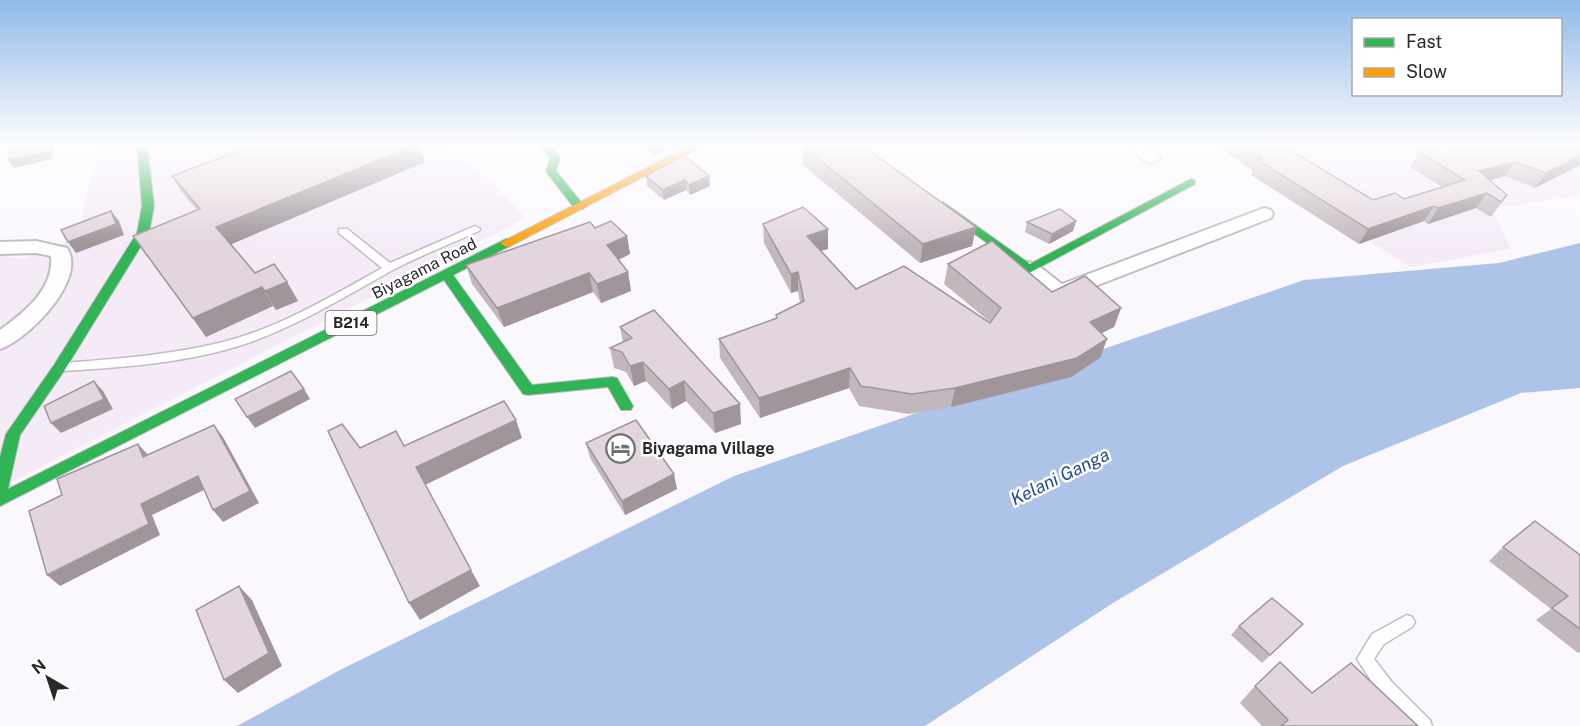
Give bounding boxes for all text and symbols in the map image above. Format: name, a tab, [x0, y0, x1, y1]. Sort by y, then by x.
legend	[1352, 18, 1562, 96]
text: Fast	[1406, 31, 1442, 52]
text: Slow	[1406, 61, 1447, 82]
street label: Biyagama Road	[369, 234, 480, 303]
road number: B214	[326, 311, 376, 335]
hotel icon: Biyagama Village	[605, 432, 637, 464]
place label: Biyagama Village	[642, 439, 774, 458]
water label: Kelani Ganga	[1007, 444, 1113, 509]
north arrow	[18, 648, 78, 708]
text: N	[28, 655, 50, 678]

